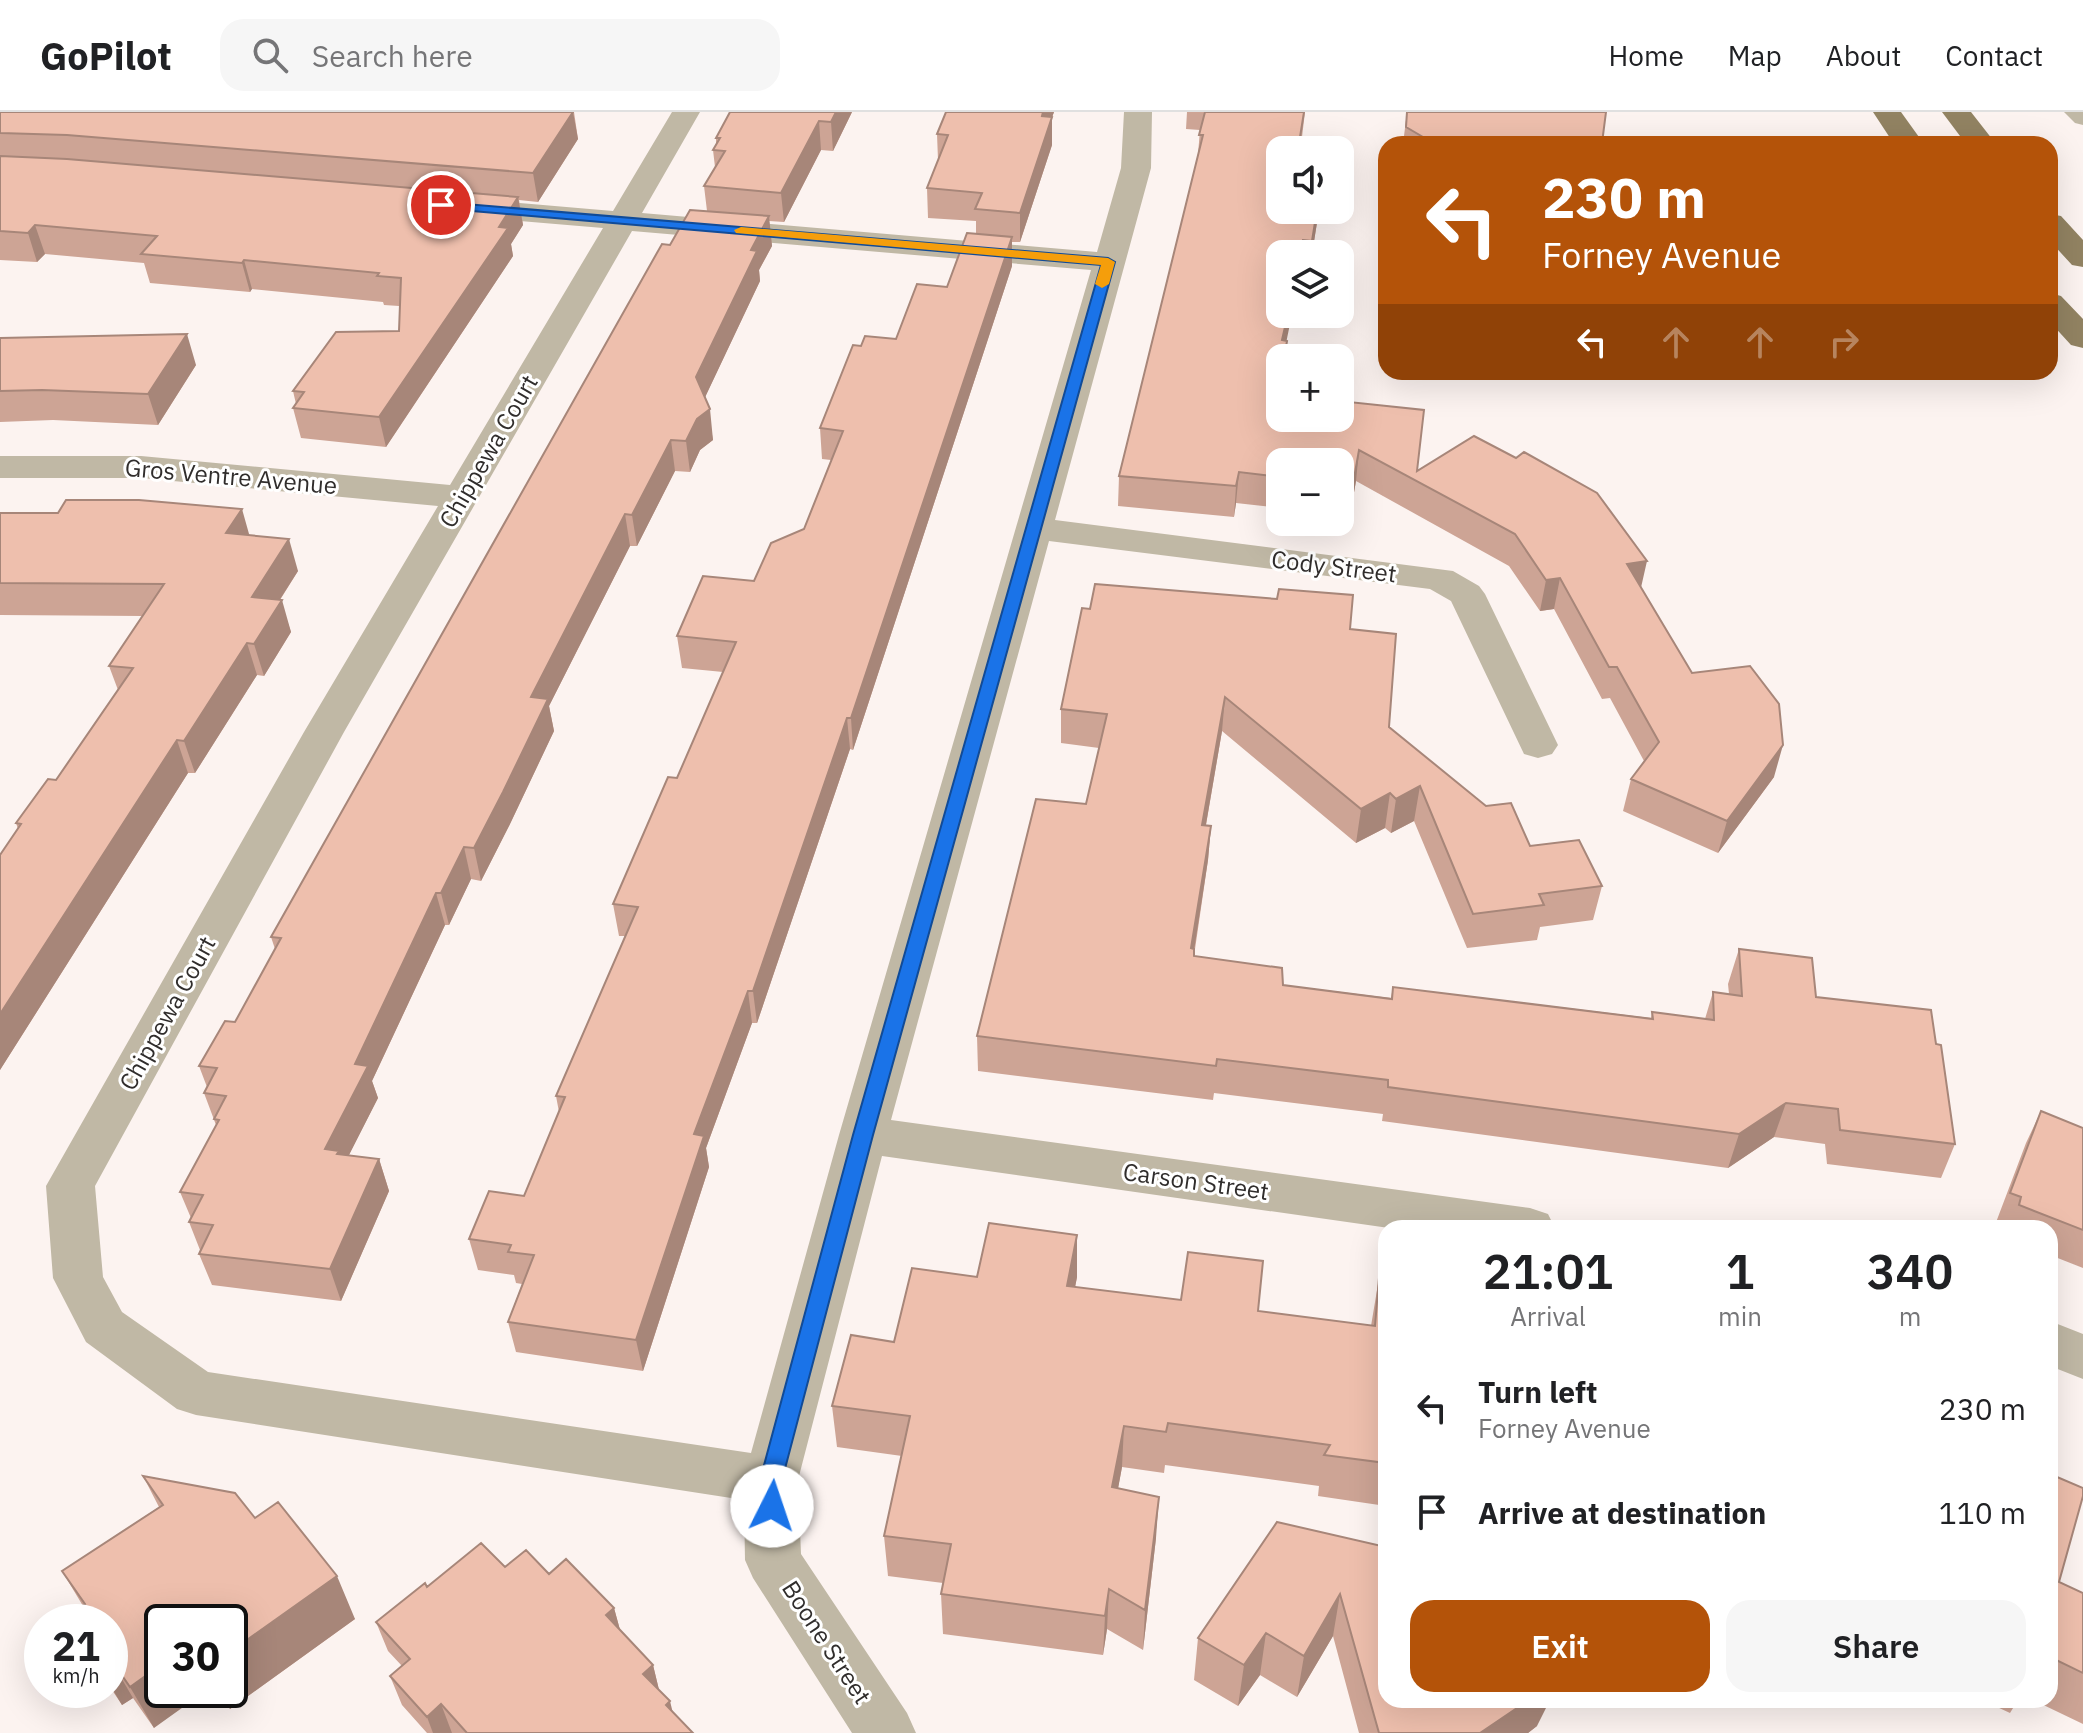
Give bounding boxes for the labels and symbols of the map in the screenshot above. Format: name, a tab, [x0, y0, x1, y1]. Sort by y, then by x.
pin	[407, 171, 475, 239]
street label: Chippewa Court	[431, 369, 545, 533]
street label: Gros Ventre Avenue	[124, 451, 338, 501]
street label: Cody Street	[1270, 542, 1398, 590]
street label: Chippewa Court	[111, 930, 223, 1096]
street label: Carson Street	[1121, 1155, 1271, 1207]
position arrow	[730, 1464, 814, 1548]
street label: Boone Street	[775, 1574, 879, 1710]
speed limit sign: 30	[144, 1604, 248, 1708]

